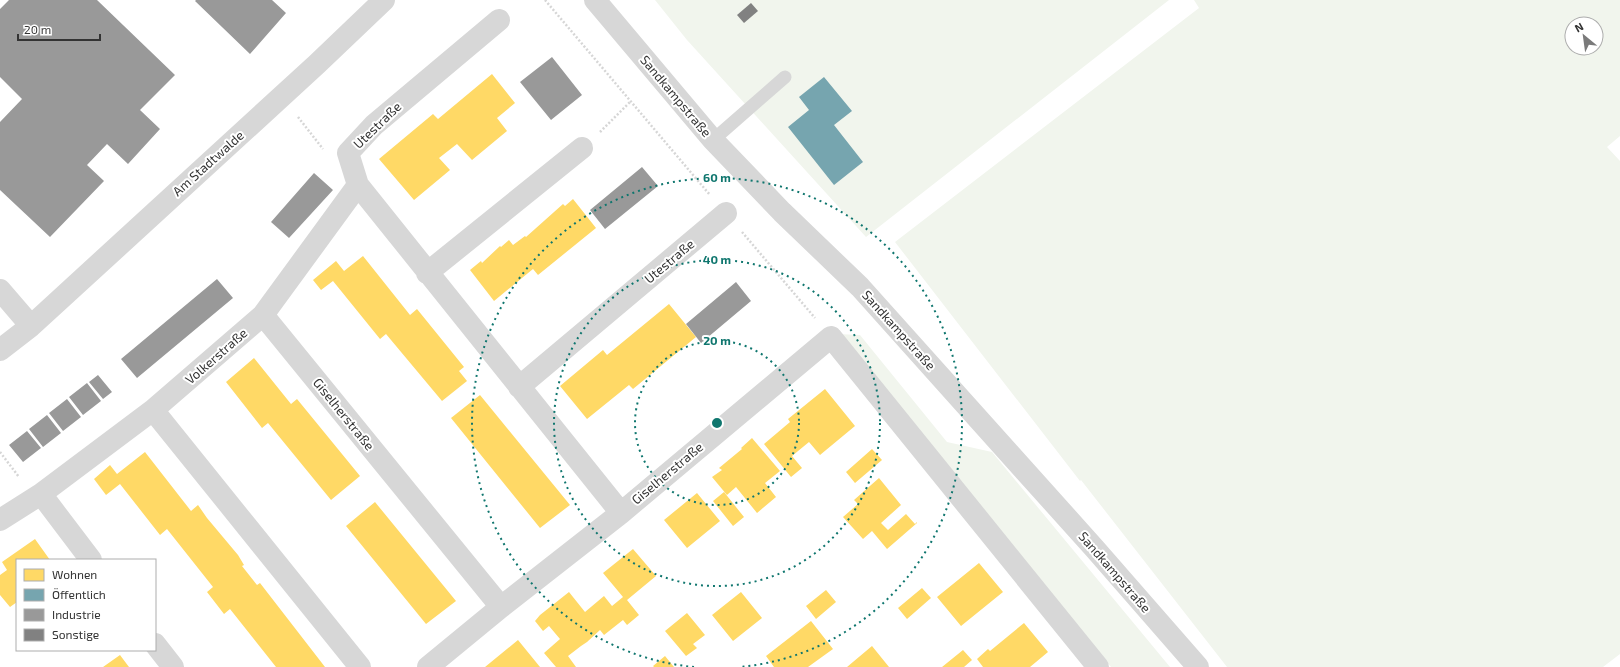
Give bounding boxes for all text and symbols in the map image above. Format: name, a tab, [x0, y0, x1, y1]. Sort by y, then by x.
scale bar	[18, 16, 100, 42]
north arrow	[1564, 16, 1604, 56]
text: N	[1572, 19, 1586, 34]
text: 20 m	[24, 22, 51, 36]
street label: Sandkampstraße	[637, 52, 715, 140]
street label: Utestraße	[350, 98, 404, 152]
street label: Am Stadtwalde	[169, 127, 247, 199]
text: 60 m	[703, 170, 731, 184]
street label: Utestraße	[641, 235, 697, 286]
text: 40 m	[703, 252, 731, 266]
street label: Sandkampstraße	[859, 287, 939, 373]
street label: Volkerstraße	[182, 325, 250, 387]
text: 20 m	[703, 333, 731, 347]
street label: Giselherstraße	[310, 375, 378, 453]
centre of rings	[710, 416, 724, 430]
street label: Giselherstraße	[628, 439, 706, 507]
street label: Sandkampstraße	[1076, 528, 1154, 616]
legend	[16, 559, 156, 651]
text: Wohnen	[52, 567, 97, 581]
text: Öffentlich	[52, 587, 106, 601]
text: Industrie	[52, 607, 101, 621]
text: Sonstige	[52, 627, 99, 641]

